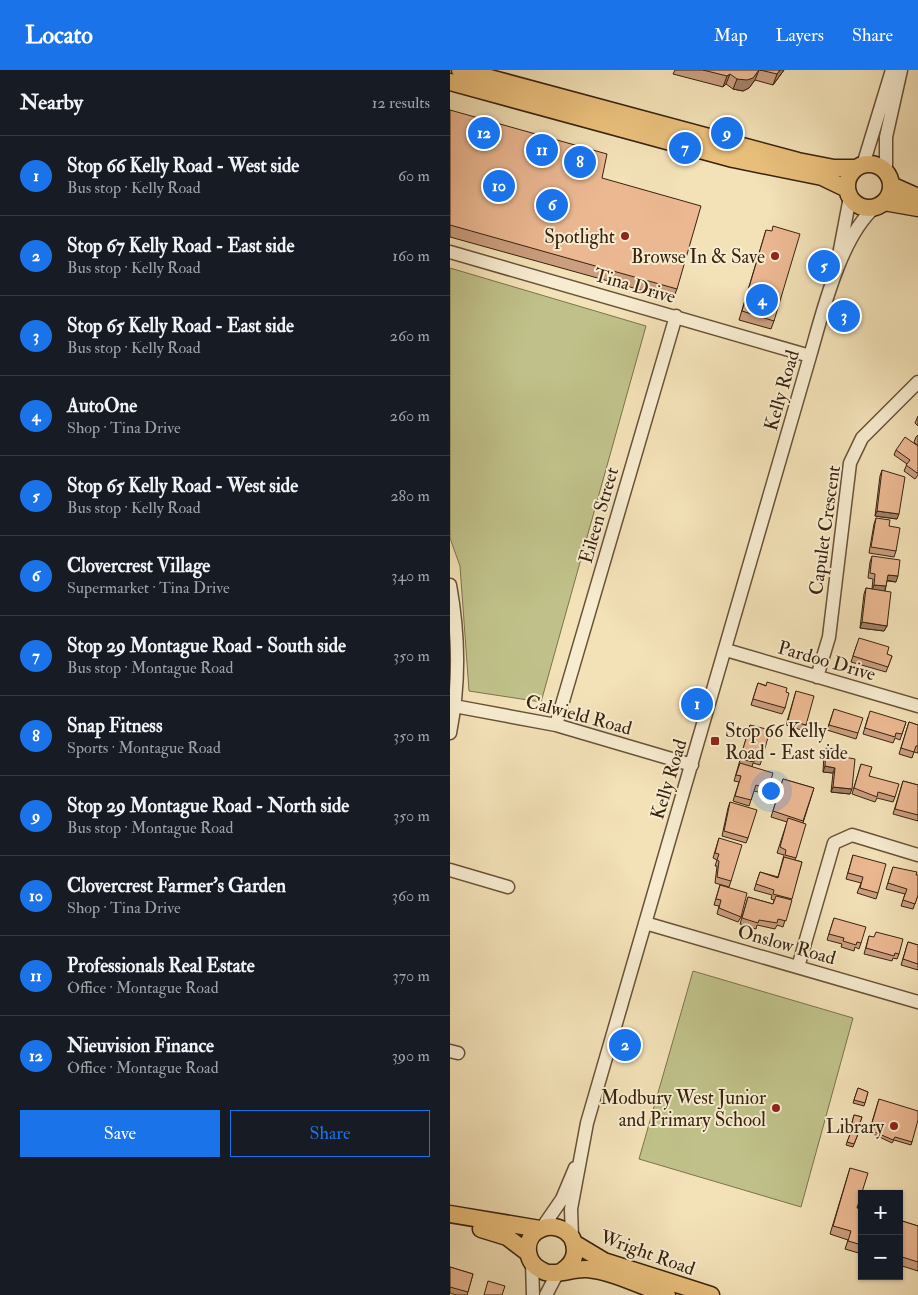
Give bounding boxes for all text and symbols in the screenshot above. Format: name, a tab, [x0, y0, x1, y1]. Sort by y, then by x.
text: Locato	[25, 20, 93, 51]
text: Map	[714, 24, 748, 47]
text: Layers	[776, 24, 824, 47]
text: Share	[852, 24, 893, 47]
text: Nearby	[20, 89, 83, 116]
text: 12 results	[372, 93, 430, 113]
pin: 12	[468, 114, 500, 152]
pin: 9	[711, 114, 743, 152]
pin: 7	[669, 129, 701, 167]
pin: 11	[526, 131, 558, 169]
pin: 8	[564, 143, 596, 181]
text: Stop 66 Kelly Road - West side	[67, 154, 299, 178]
text: 1	[33, 166, 39, 186]
text: 60 m	[398, 166, 430, 186]
pin: 10	[483, 167, 515, 205]
text: Bus stop · Kelly Road	[67, 178, 201, 198]
pin: 6	[536, 186, 568, 224]
place label: Spotlight	[544, 225, 615, 250]
marker: Spotlight	[619, 230, 631, 242]
text: Stop 67 Kelly Road - East side	[67, 234, 294, 258]
place label: Browse In & Save	[631, 245, 765, 269]
text: 2	[32, 246, 40, 266]
text: 160 m	[392, 246, 430, 266]
pin: 5	[808, 247, 840, 285]
marker: Browse In & Save	[769, 250, 781, 262]
text: Bus stop · Kelly Road	[67, 258, 201, 278]
street label: Tina Drive	[591, 263, 678, 309]
pin: 4	[746, 281, 778, 319]
pin: 3	[828, 297, 860, 335]
text: Stop 65 Kelly Road - East side	[67, 314, 294, 338]
text: 3	[33, 326, 39, 346]
text: 260 m	[390, 326, 430, 346]
text: Bus stop · Kelly Road	[67, 338, 201, 358]
street label: Kelly Road	[759, 347, 805, 433]
text: AutoOne	[67, 394, 137, 418]
text: 4	[32, 406, 40, 426]
text: 260 m	[390, 406, 430, 426]
text: Shop · Tina Drive	[67, 418, 181, 438]
street label: Eileen Street	[574, 464, 624, 566]
street label: Capulet Crescent	[804, 464, 847, 597]
text: Stop 65 Kelly Road - West side	[67, 474, 298, 498]
text: 5	[32, 486, 40, 506]
text: 280 m	[390, 486, 430, 506]
text: Bus stop · Kelly Road	[67, 498, 201, 518]
text: Clovercrest Village	[67, 554, 210, 578]
text: 6	[32, 566, 40, 586]
text: 340 m	[391, 566, 430, 586]
text: Supermarket · Tina Drive	[67, 578, 230, 598]
text: Stop 29 Montague Road - South side	[67, 634, 346, 658]
street label: Pardoo Drive	[775, 636, 878, 686]
text: 7	[32, 646, 40, 666]
text: 350 m	[393, 646, 430, 666]
text: Bus stop · Montague Road	[67, 658, 233, 678]
pin: 1	[681, 685, 713, 723]
street label: Calwield Road	[523, 689, 635, 741]
text: Snap Fitness	[67, 714, 162, 738]
place label: Stop 66 Kelly Road - East side	[725, 719, 848, 765]
text: 8	[32, 726, 40, 746]
text: 350 m	[393, 726, 430, 746]
marker: Stop 66 Kelly Road - East side	[709, 735, 721, 747]
street label: Kelly Road	[645, 736, 693, 822]
text: Sports · Montague Road	[67, 738, 221, 758]
your location	[758, 778, 784, 804]
text: Stop 29 Montague Road - North side	[67, 794, 349, 818]
text: 9	[32, 806, 40, 826]
text: 350 m	[393, 806, 430, 826]
text: Bus stop · Montague Road	[67, 818, 233, 838]
text: Clovercrest Farmer's Garden	[67, 874, 286, 898]
text: 10	[29, 886, 43, 906]
text: 360 m	[392, 886, 430, 906]
text: Shop · Tina Drive	[67, 898, 181, 918]
street label: Onslow Road	[735, 920, 839, 971]
text: Professionals Real Estate	[67, 954, 255, 978]
text: 11	[30, 966, 42, 986]
text: 370 m	[393, 966, 430, 986]
text: Office · Montague Road	[67, 978, 219, 998]
pin: 2	[609, 1026, 641, 1064]
text: Nieuvision Finance	[67, 1034, 214, 1058]
text: 12	[29, 1046, 43, 1066]
text: 390 m	[392, 1046, 430, 1066]
text: Office · Montague Road	[67, 1058, 219, 1078]
place label: Modbury West Junior and Primary School	[601, 1086, 766, 1132]
marker: Modbury West Junior and Primary School	[770, 1102, 782, 1114]
button: Save	[20, 1110, 220, 1157]
button: Share	[230, 1110, 430, 1157]
place label: Library	[826, 1115, 885, 1139]
marker: Library	[888, 1120, 900, 1132]
map controls	[858, 1190, 903, 1280]
button: +	[858, 1190, 903, 1235]
street label: Wright Road	[596, 1224, 699, 1281]
button: −	[858, 1235, 903, 1280]

